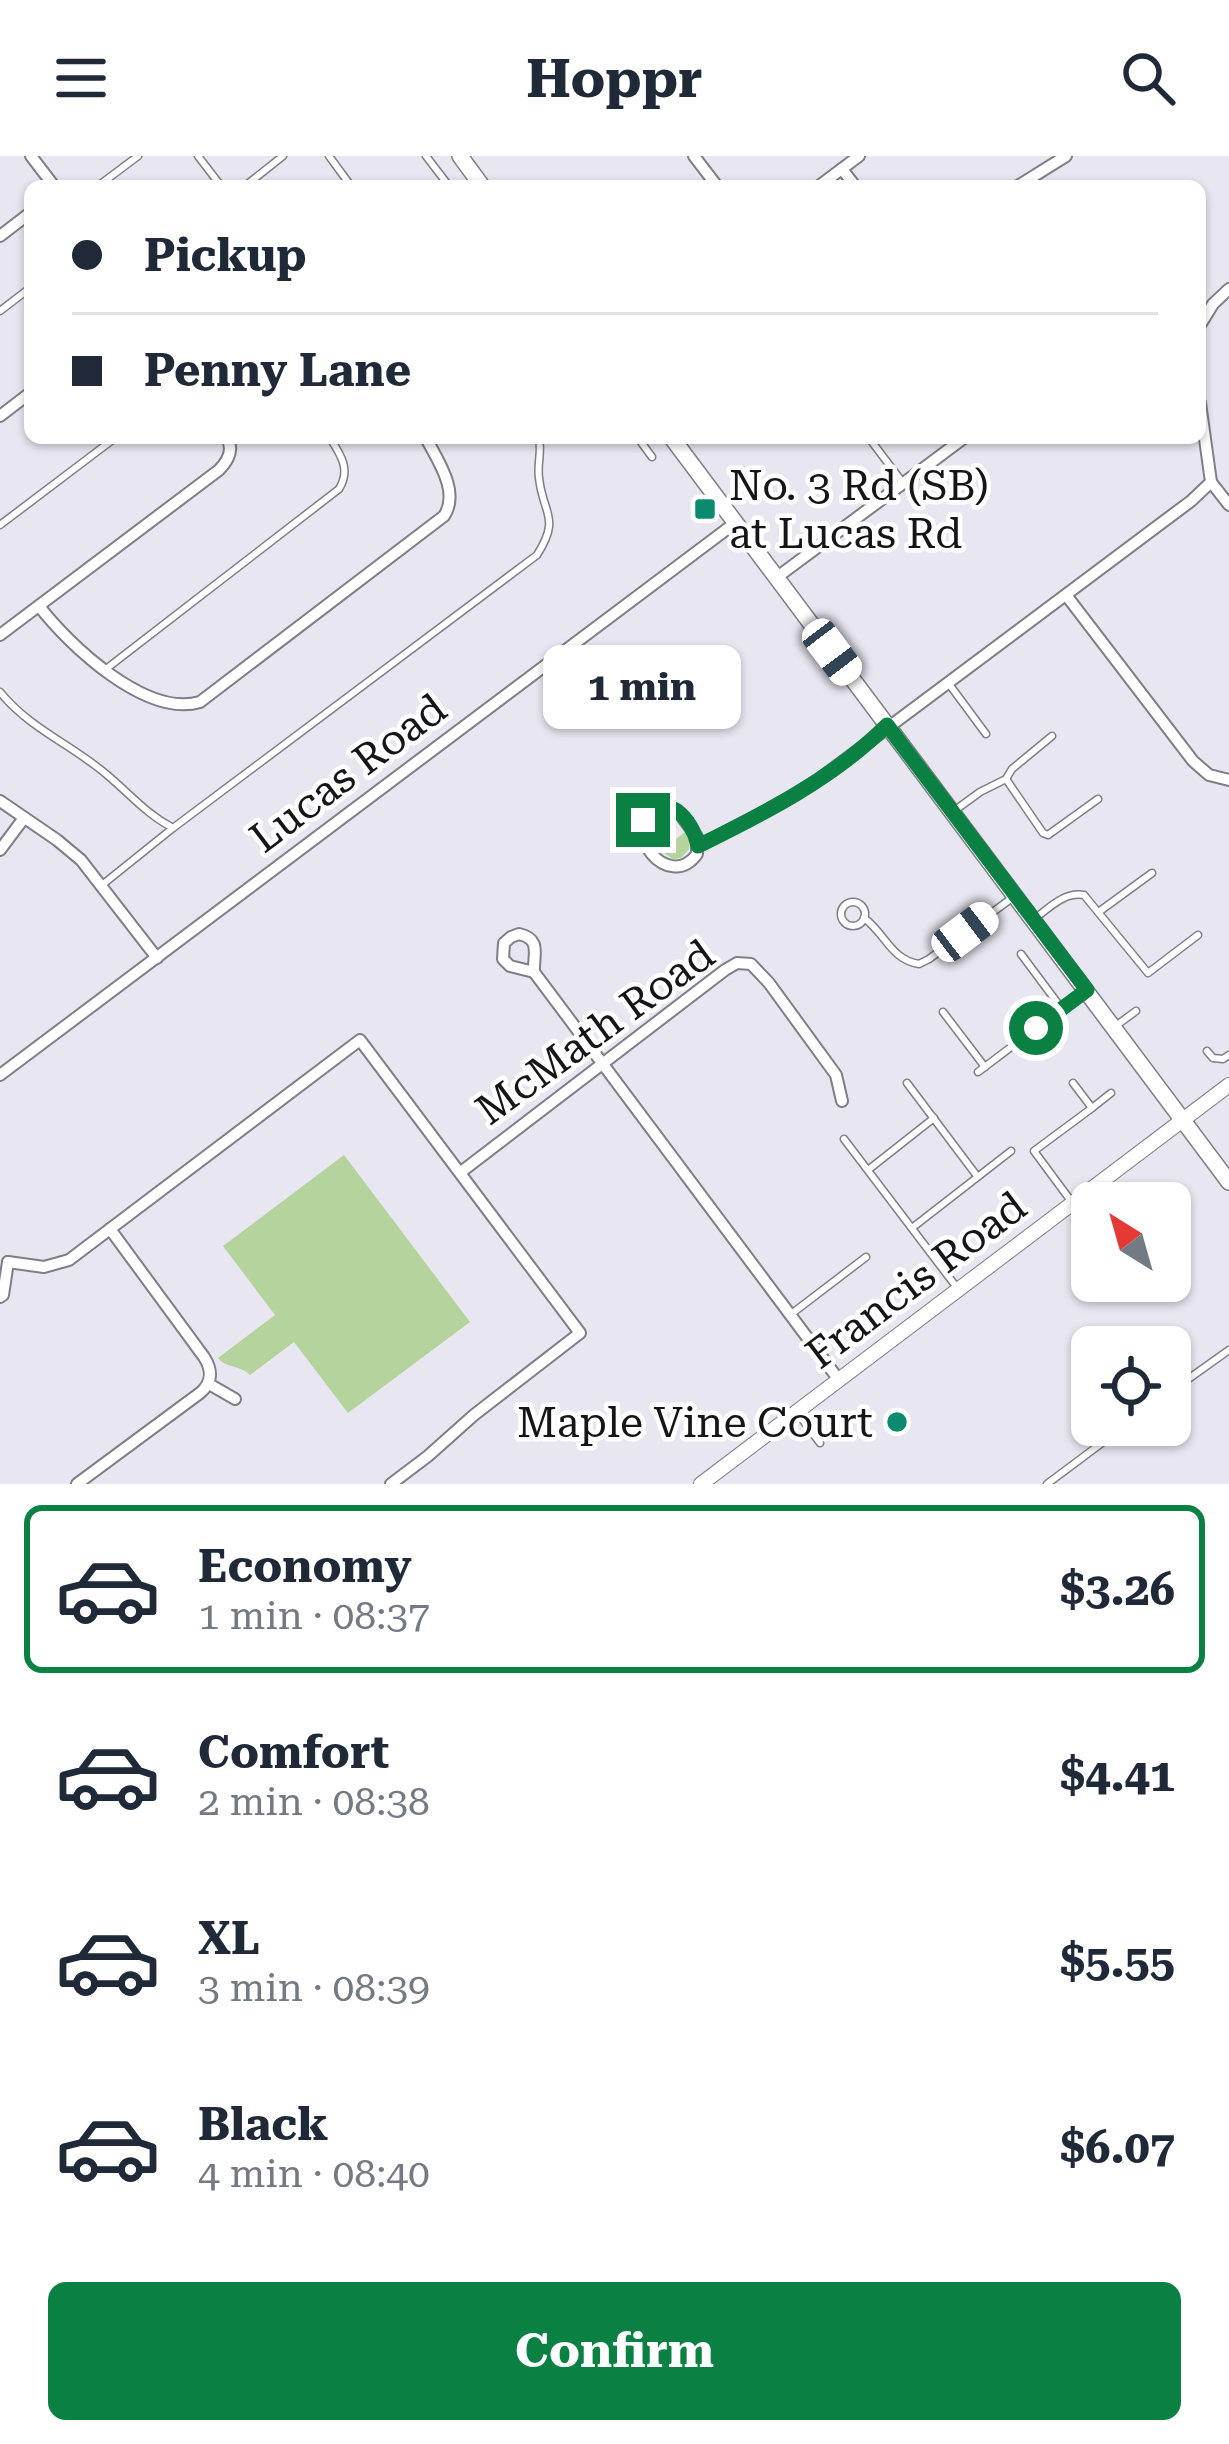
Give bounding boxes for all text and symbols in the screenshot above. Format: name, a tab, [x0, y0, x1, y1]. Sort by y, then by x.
icon: menu	[48, 45, 114, 111]
icon: search	[1115, 45, 1181, 111]
text: Hoppr	[526, 47, 703, 110]
text: Pickup	[144, 229, 307, 282]
text: Penny Lane	[144, 344, 411, 397]
place label: No. 3 Rd (SB) at Lucas Rd	[729, 461, 989, 558]
marker: No. 3 Rd (SB) at Lucas Rd	[692, 496, 718, 522]
car	[796, 612, 868, 692]
callout: 1 min	[544, 646, 742, 730]
text: 1 min	[588, 664, 696, 710]
street label: Lucas Road	[241, 684, 456, 862]
route end	[616, 793, 670, 847]
car	[925, 896, 1005, 968]
street label: McMath Road	[467, 929, 723, 1135]
route start	[1009, 1001, 1063, 1055]
street label: Francis Road	[796, 1181, 1036, 1379]
north arrow	[1071, 1182, 1191, 1302]
map controls	[1071, 1182, 1191, 1446]
button: locate	[1071, 1326, 1191, 1446]
place label: Maple Vine Court	[517, 1398, 873, 1447]
marker: Maple Vine Court	[884, 1409, 910, 1435]
icon: car	[54, 1535, 162, 1643]
text: Economy	[198, 1540, 412, 1593]
text: $3.26	[1060, 1563, 1175, 1616]
text: 1 min · 08:37	[198, 1593, 430, 1639]
icon: car	[54, 1721, 162, 1829]
text: Comfort	[198, 1726, 389, 1779]
text: $4.41	[1060, 1749, 1175, 1802]
text: 2 min · 08:38	[198, 1779, 430, 1825]
icon: car	[54, 1907, 162, 2015]
text: XL	[198, 1912, 260, 1965]
text: $5.55	[1060, 1935, 1175, 1988]
text: 3 min · 08:39	[198, 1965, 430, 2011]
icon: car	[54, 2093, 162, 2201]
text: Black	[198, 2098, 328, 2151]
text: $6.07	[1060, 2121, 1175, 2174]
text: 4 min · 08:40	[198, 2151, 430, 2197]
button: Confirm	[48, 2282, 1181, 2420]

